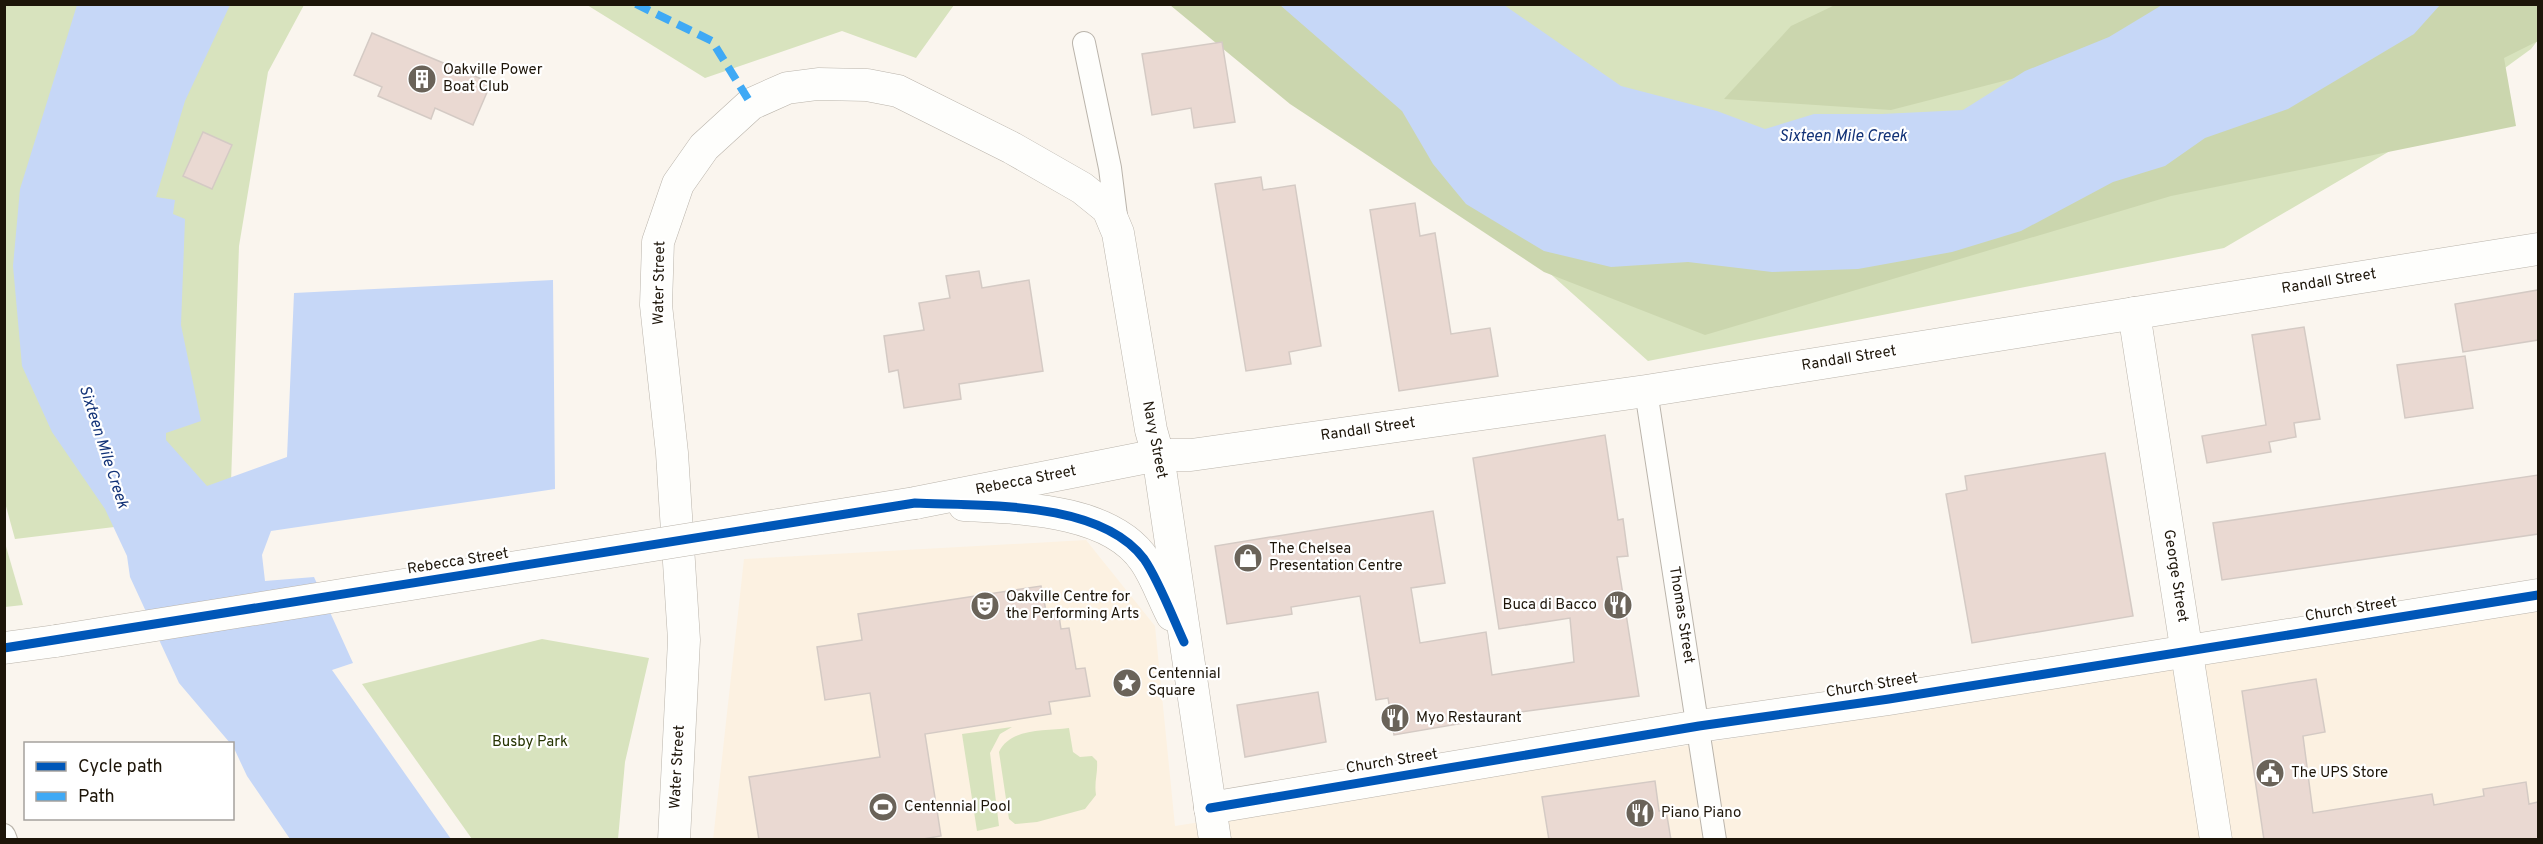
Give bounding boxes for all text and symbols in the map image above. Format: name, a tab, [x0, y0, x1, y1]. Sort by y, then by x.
place label: Oakville Power Boat Club	[443, 61, 543, 97]
building icon: Oakville Power Boat Club	[406, 63, 438, 95]
water label: Sixteen Mile Creek	[1779, 127, 1908, 147]
street label: Water Street	[650, 241, 670, 325]
street label: Randall Street	[2280, 265, 2378, 299]
street label: Randall Street	[1800, 342, 1898, 376]
water label: Sixteen Mile Creek	[74, 383, 133, 512]
street label: Navy Street	[1137, 399, 1171, 481]
street label: Randall Street	[1319, 414, 1417, 446]
street label: Rebecca Street	[974, 462, 1078, 500]
street label: George Street	[2158, 528, 2192, 624]
place label: The Chelsea Presentation Centre	[1269, 540, 1403, 576]
shop icon: The Chelsea Presentation Centre	[1232, 542, 1264, 574]
street label: Rebecca Street	[406, 545, 510, 579]
street label: Thomas Street	[1664, 565, 1698, 665]
place label: Oakville Centre for the Performing Arts	[1006, 588, 1139, 624]
restaurant icon: Buca di Bacco	[1602, 589, 1634, 621]
theatre icon: Oakville Centre for the Performing Arts	[969, 590, 1001, 622]
street label: Church Street	[2304, 593, 2398, 627]
place label: Buca di Bacco	[1503, 596, 1597, 615]
place label: Centennial Square	[1148, 665, 1221, 701]
place icon: Centennial Square	[1111, 667, 1143, 699]
street label: Church Street	[1825, 669, 1919, 703]
restaurant icon: Myo Restaurant	[1379, 702, 1411, 734]
place label: Myo Restaurant	[1416, 709, 1522, 728]
street label: Water Street	[666, 724, 690, 810]
park label: Busby Park	[492, 733, 568, 752]
legend	[24, 742, 234, 820]
street label: Church Street	[1345, 745, 1439, 779]
text: Cycle path	[78, 756, 163, 779]
public building icon: The UPS Store	[2254, 757, 2286, 789]
place label: The UPS Store	[2291, 764, 2388, 783]
text: Path	[78, 786, 115, 809]
sports icon: Centennial Pool	[867, 791, 899, 823]
restaurant icon: Piano Piano	[1624, 797, 1656, 829]
place label: Centennial Pool	[904, 798, 1011, 817]
place label: Piano Piano	[1661, 804, 1741, 823]

